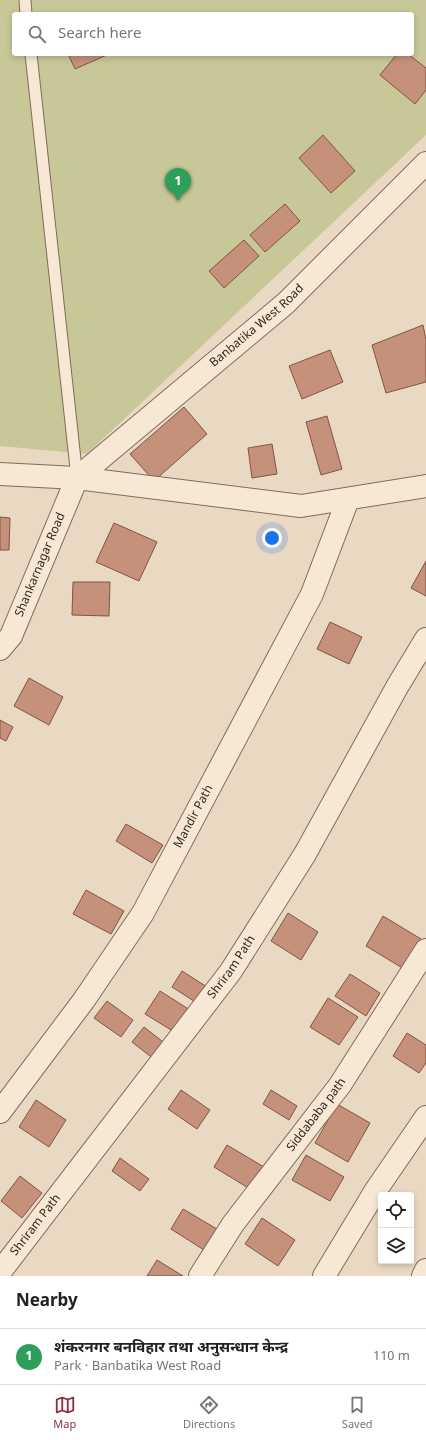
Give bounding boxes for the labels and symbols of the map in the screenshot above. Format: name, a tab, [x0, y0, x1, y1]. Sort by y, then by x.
pin: 1	[165, 168, 191, 201]
street label: Banbatika West Road	[207, 281, 308, 371]
street label: Shankarnagar Road	[12, 510, 70, 620]
your location	[262, 528, 282, 548]
street label: Mandir Path	[171, 782, 217, 851]
street label: Shriram Path	[204, 933, 259, 1002]
street label: Siddababa path	[283, 1075, 350, 1155]
street label: Shriram Path	[7, 1191, 65, 1259]

